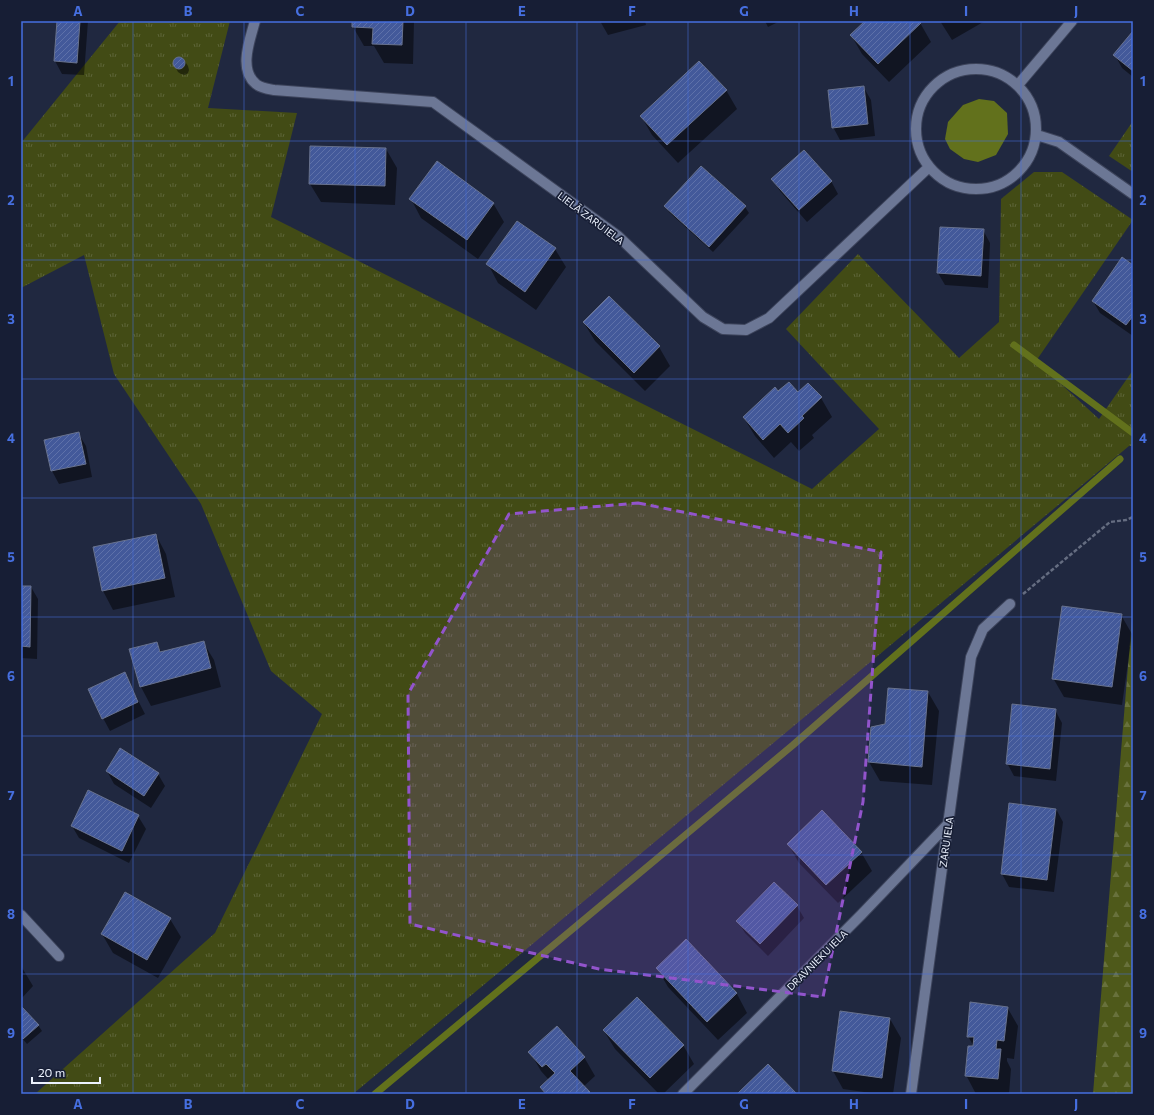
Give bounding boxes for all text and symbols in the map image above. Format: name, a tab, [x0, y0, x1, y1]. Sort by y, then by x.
text: A	[73, 3, 83, 19]
text: B	[184, 3, 193, 19]
text: C	[296, 3, 305, 19]
text: D	[405, 3, 415, 19]
text: E	[518, 3, 526, 19]
text: F	[628, 3, 636, 19]
text: G	[739, 3, 749, 19]
text: H	[849, 3, 859, 19]
text: I	[964, 3, 968, 19]
text: J	[1074, 3, 1078, 19]
text: 1	[8, 73, 14, 89]
text: 1	[1140, 73, 1146, 89]
street label: LIELĀ ZARU IELA	[556, 189, 627, 247]
text: 2	[7, 192, 15, 208]
text: 2	[1139, 192, 1147, 208]
text: 3	[7, 311, 15, 327]
text: 3	[1139, 311, 1147, 327]
text: 4	[7, 430, 15, 446]
text: 4	[1139, 430, 1147, 446]
text: 5	[7, 549, 15, 565]
text: 5	[1139, 549, 1147, 565]
text: 6	[7, 668, 15, 684]
text: 6	[1139, 668, 1147, 684]
text: 7	[7, 787, 15, 803]
text: 7	[1139, 787, 1147, 803]
street label: ZARU IELA	[937, 816, 955, 868]
text: 8	[7, 906, 15, 922]
text: 8	[1139, 906, 1147, 922]
street label: DRAVNIEKU IELA	[784, 927, 850, 993]
text: 9	[7, 1025, 15, 1041]
text: 9	[1139, 1025, 1147, 1041]
scale bar	[32, 1059, 100, 1085]
text: 20 m	[38, 1065, 65, 1079]
text: A	[73, 1096, 83, 1112]
text: B	[184, 1096, 193, 1112]
text: C	[296, 1096, 305, 1112]
text: D	[405, 1096, 415, 1112]
text: E	[518, 1096, 526, 1112]
text: F	[628, 1096, 636, 1112]
text: G	[739, 1096, 749, 1112]
text: H	[849, 1096, 859, 1112]
text: I	[964, 1096, 968, 1112]
text: J	[1074, 1096, 1078, 1112]

